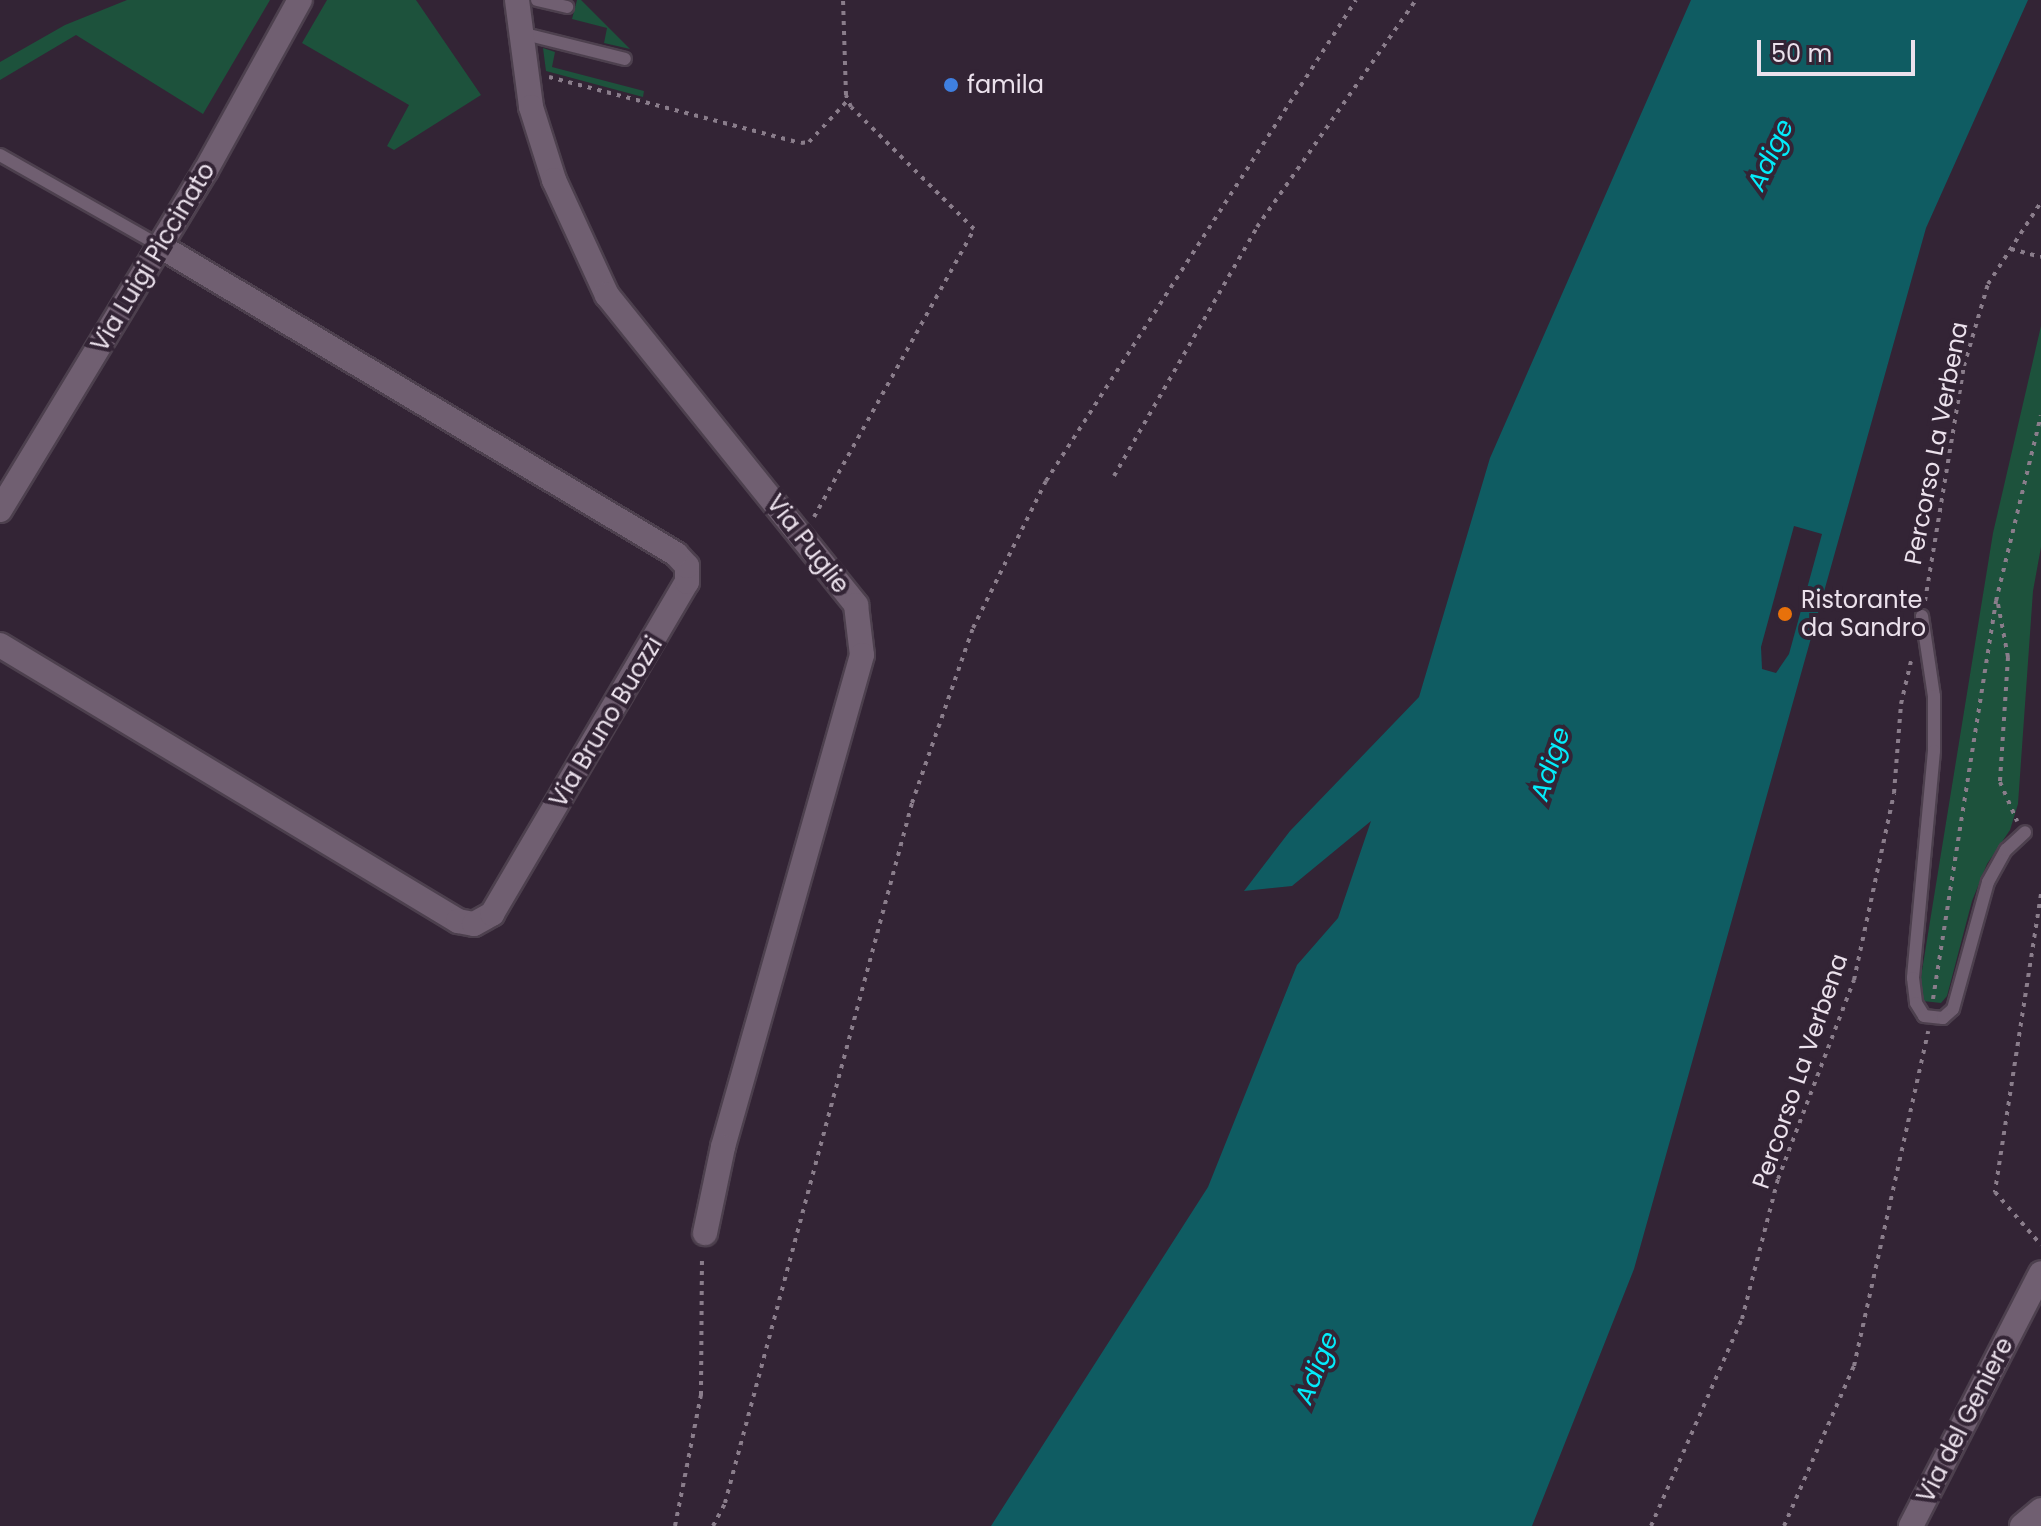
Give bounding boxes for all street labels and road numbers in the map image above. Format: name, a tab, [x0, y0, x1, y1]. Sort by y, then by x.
street label: Via Luigi Piccinato	[85, 157, 221, 357]
street label: Percorso La Verbena	[1898, 319, 1974, 567]
street label: Via Puglie	[761, 489, 855, 599]
street label: Via Bruno Buozzi	[544, 631, 668, 813]
street label: Percorso La Verbena	[1746, 950, 1854, 1192]
street label: Via del Geniere	[1911, 1333, 2019, 1507]

